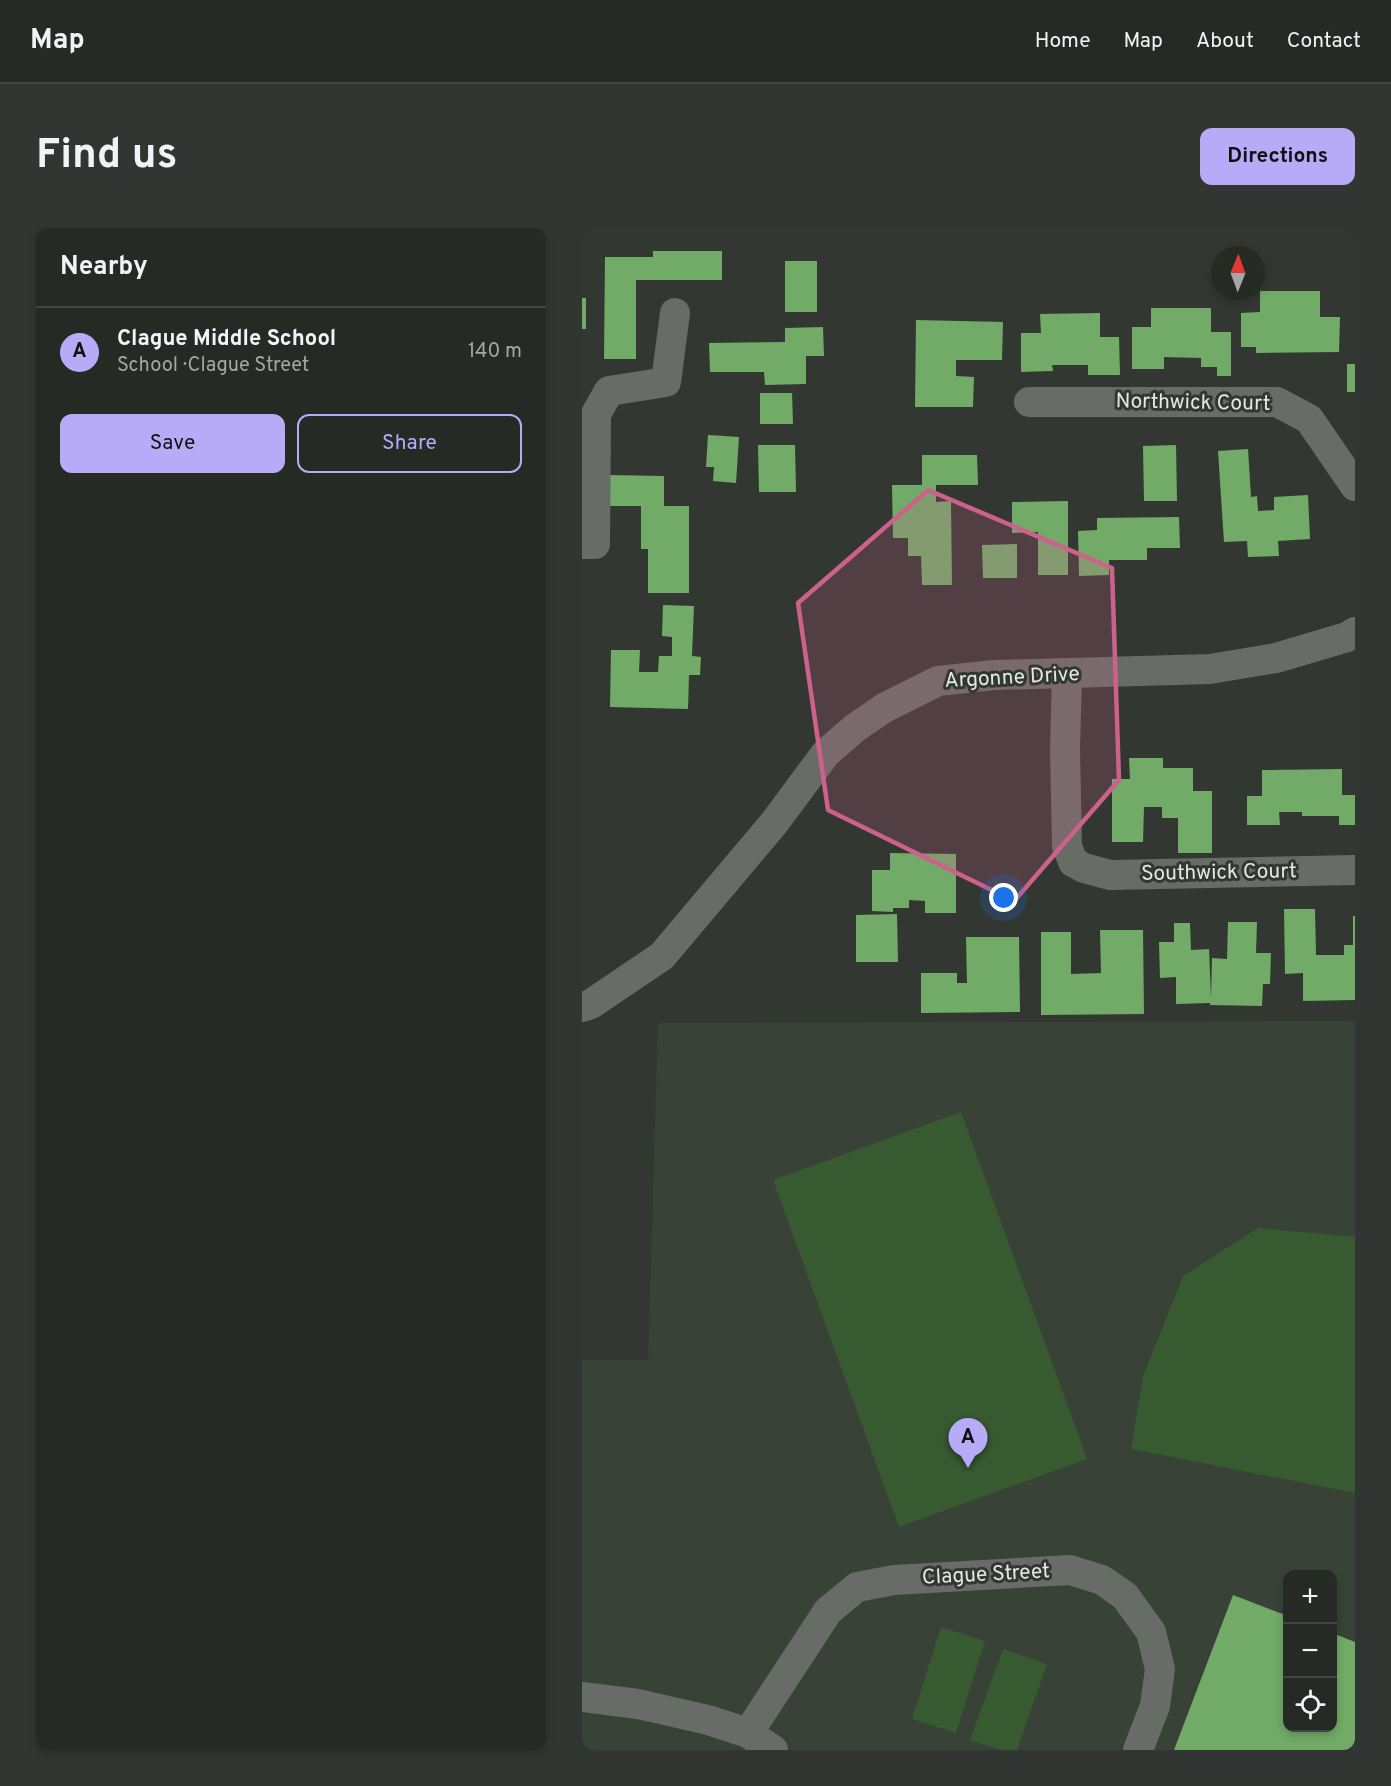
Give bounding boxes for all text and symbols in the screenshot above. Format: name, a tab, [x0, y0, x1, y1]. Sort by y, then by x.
text: Map	[30, 23, 85, 59]
text: Home	[1035, 28, 1091, 55]
text: Map	[1124, 28, 1163, 55]
text: About	[1196, 28, 1254, 55]
text: Contact	[1287, 28, 1361, 55]
button: Directions	[1200, 128, 1355, 185]
text: Find us	[36, 130, 177, 183]
north arrow	[1211, 246, 1265, 300]
text: Nearby	[60, 251, 148, 284]
text: Clague Middle School	[117, 326, 336, 353]
text: A	[72, 339, 87, 365]
text: 140 m	[468, 339, 522, 365]
text: School · Clague Street	[117, 353, 309, 379]
street label: Northwick Court	[1115, 388, 1271, 418]
button: Save	[60, 414, 285, 473]
button: Share	[297, 414, 522, 473]
street label: Argonne Drive	[944, 661, 1080, 695]
street label: Southwick Court	[1141, 858, 1297, 888]
your location	[989, 883, 1018, 912]
pin: A	[948, 1418, 988, 1468]
street label: Clague Street	[921, 1558, 1051, 1592]
map controls	[1283, 1570, 1337, 1732]
button: +	[1283, 1570, 1337, 1624]
button: −	[1283, 1624, 1337, 1678]
button: locate	[1283, 1678, 1337, 1732]

